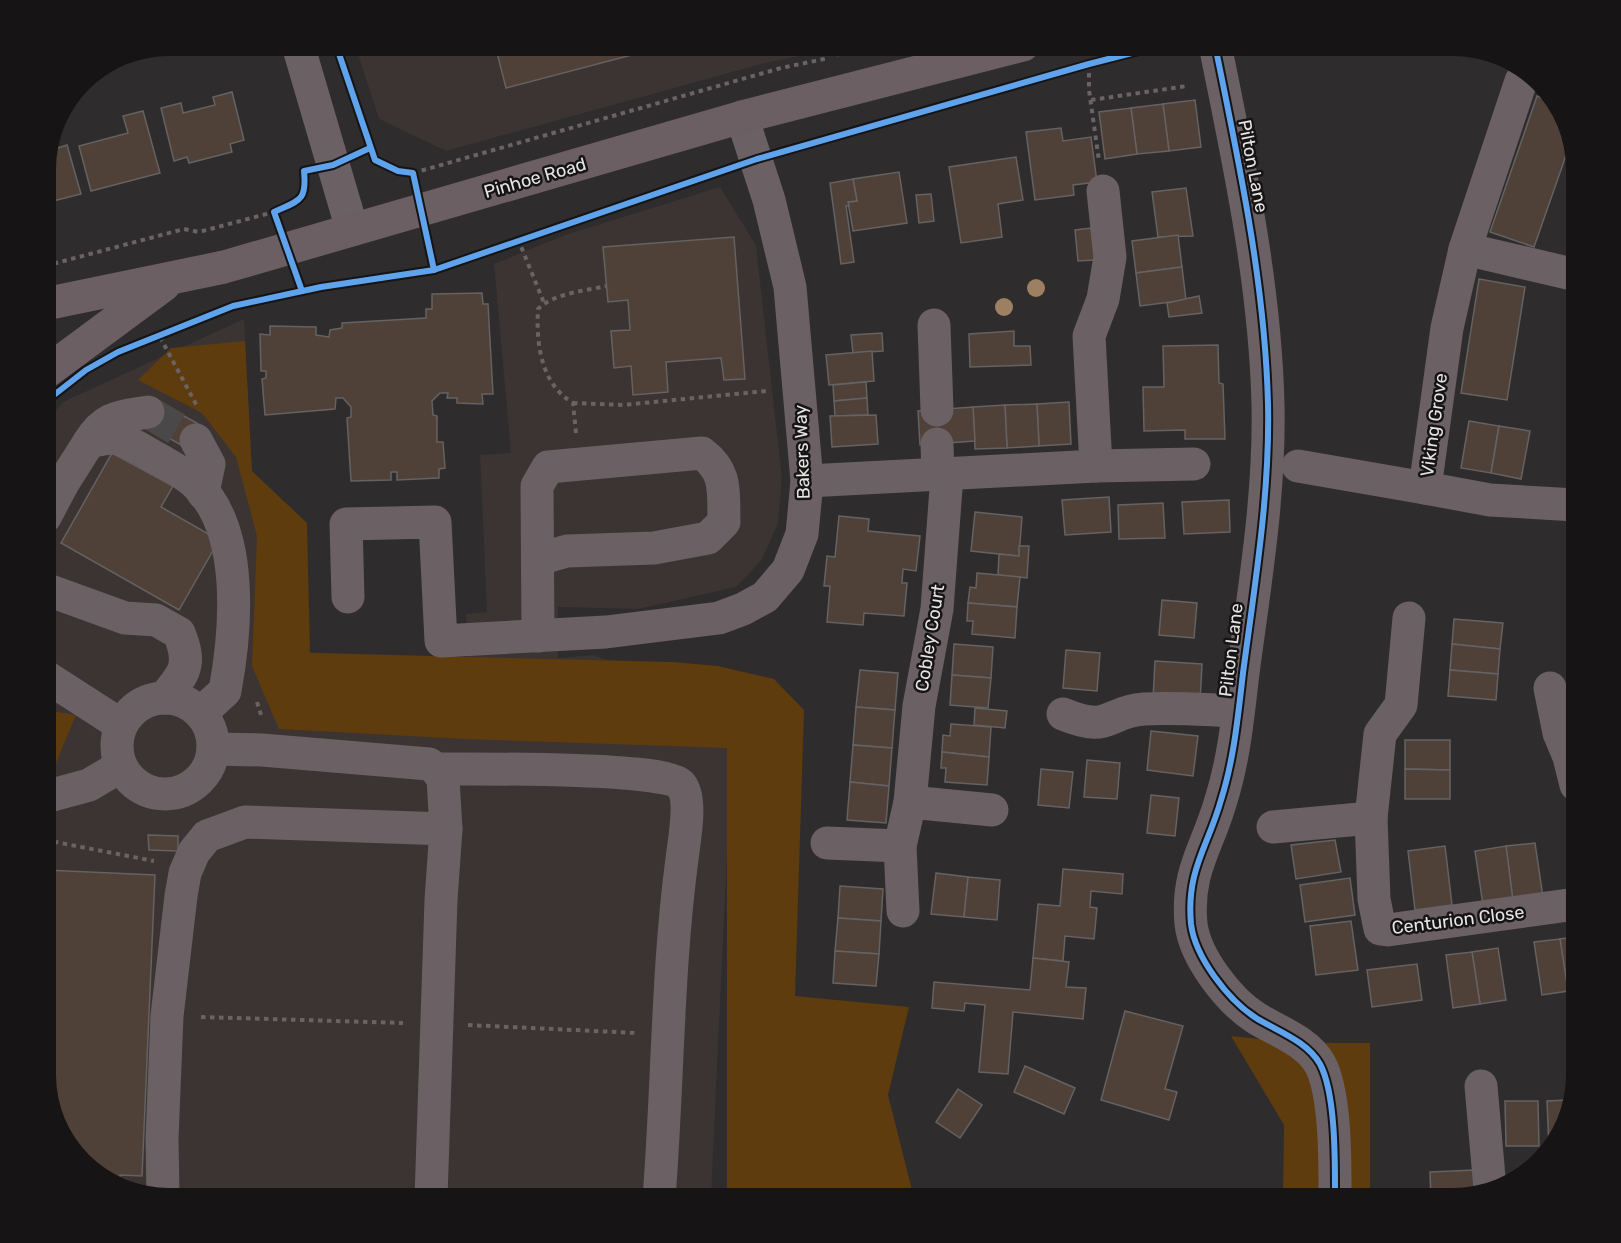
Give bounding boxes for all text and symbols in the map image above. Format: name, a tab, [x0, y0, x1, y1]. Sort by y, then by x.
street label: Pilton Lane	[1233, 118, 1273, 214]
street label: Pinhoe Road	[481, 153, 589, 203]
street label: Viking Grove	[1416, 372, 1452, 478]
street label: Bakers Way	[789, 404, 815, 500]
street label: Cobley Court	[911, 583, 949, 693]
street label: Pilton Lane	[1214, 602, 1248, 698]
street label: Centurion Close	[1390, 901, 1526, 939]

